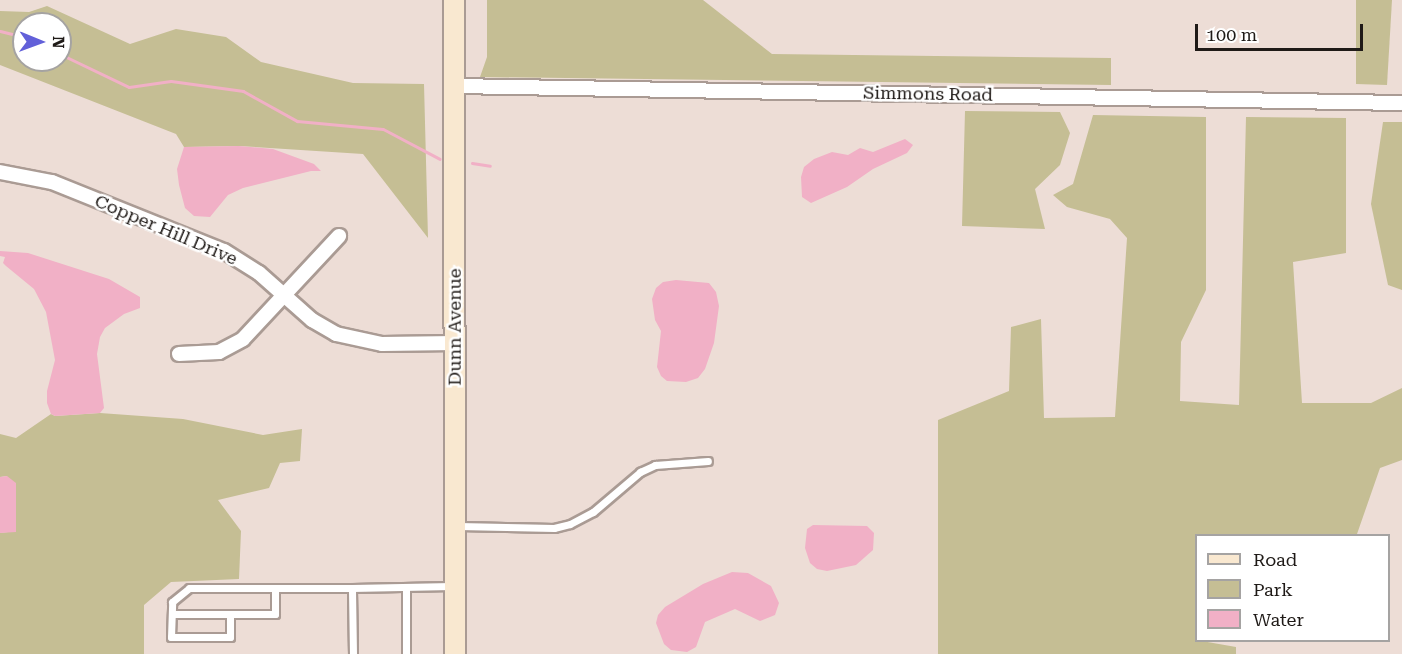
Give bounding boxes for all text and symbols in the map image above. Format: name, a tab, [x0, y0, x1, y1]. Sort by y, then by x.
north arrow	[12, 12, 72, 72]
scale bar	[1198, 12, 1366, 50]
text: 100 m	[1206, 24, 1257, 45]
text: N	[49, 36, 68, 49]
street label: Simmons Road	[863, 82, 993, 106]
street label: Copper Hill Drive	[91, 190, 241, 270]
street label: Dunn Avenue	[444, 268, 466, 386]
legend	[1195, 534, 1390, 642]
text: Road	[1253, 549, 1297, 570]
text: Park	[1253, 579, 1293, 600]
text: Water	[1253, 609, 1304, 630]

